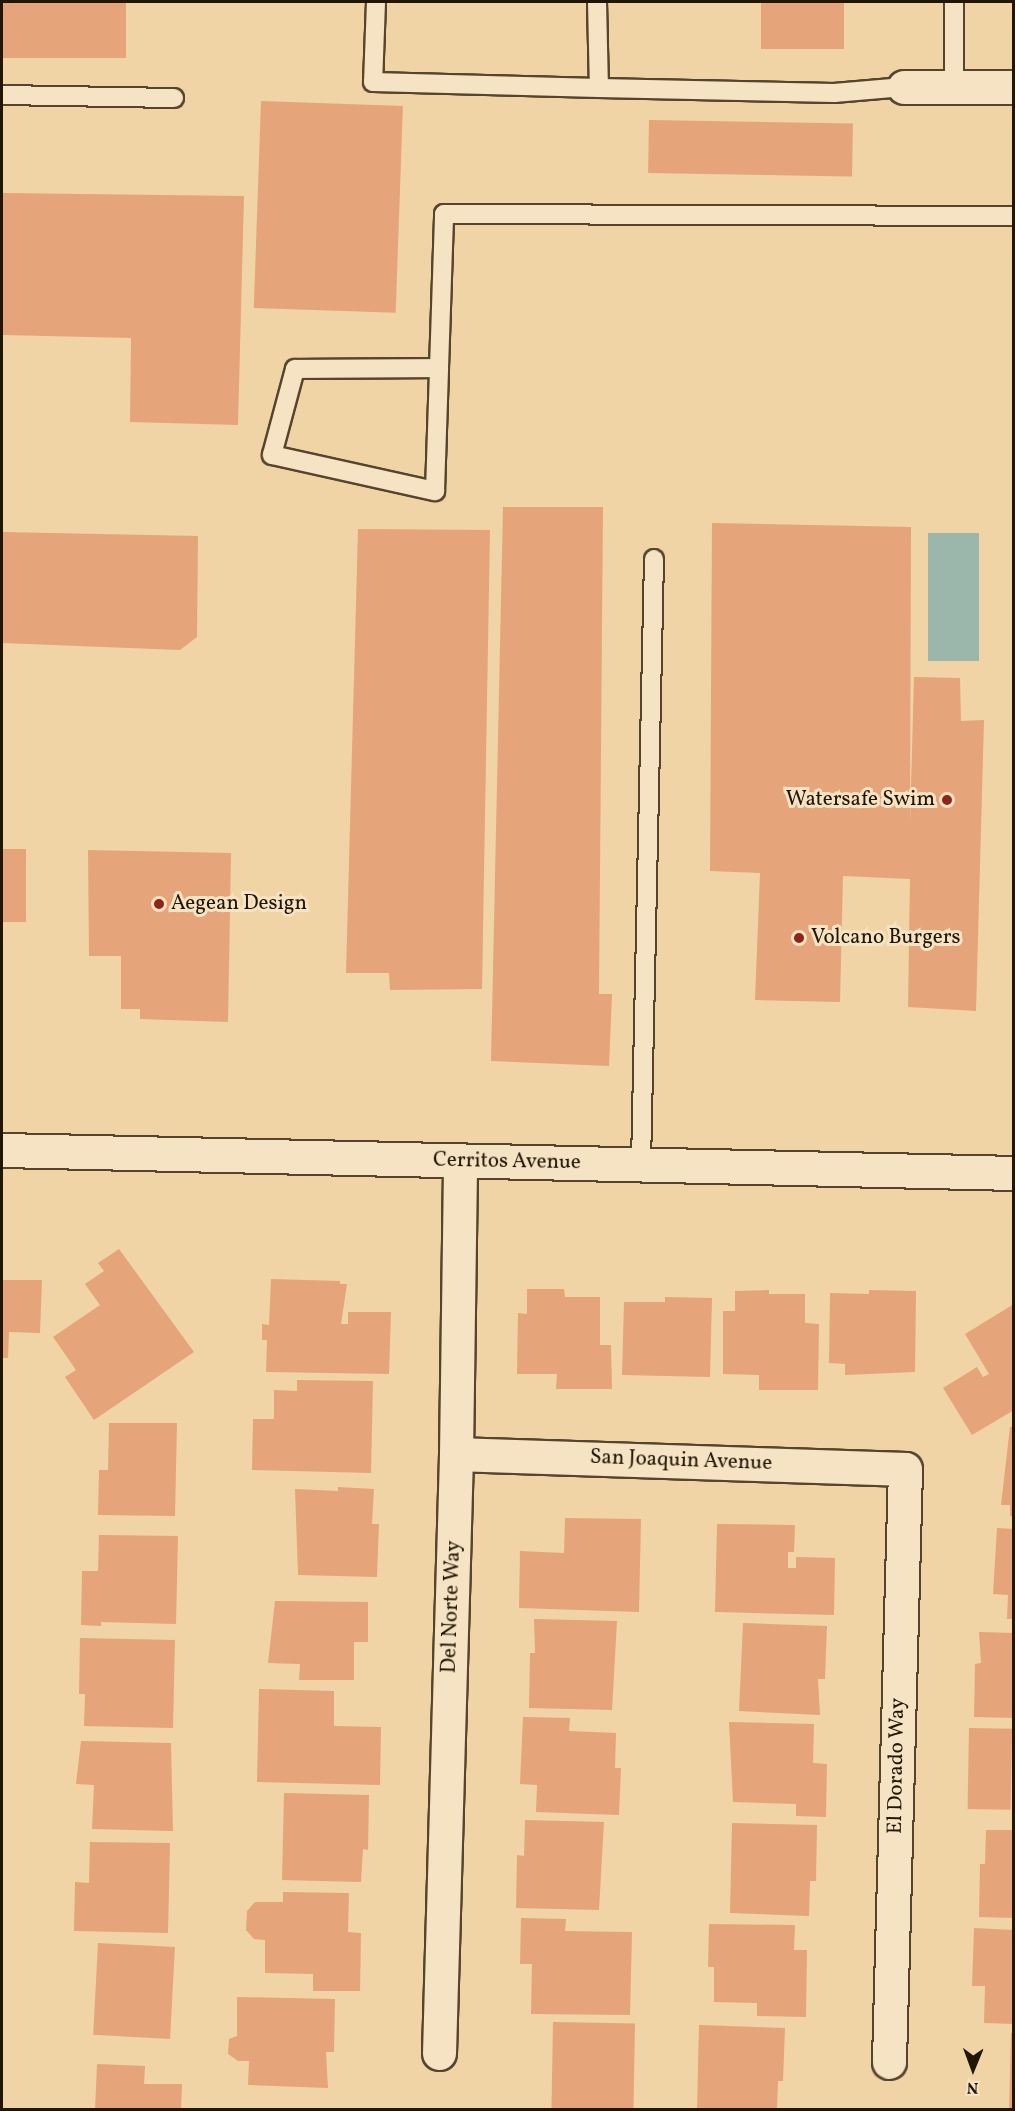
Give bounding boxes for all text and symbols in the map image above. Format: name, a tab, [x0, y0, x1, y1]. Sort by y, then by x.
place label: Watersafe Swim	[786, 787, 935, 813]
marker: Watersafe Swim	[940, 793, 954, 807]
place label: Aegean Design	[171, 891, 307, 917]
marker: Aegean Design	[152, 897, 166, 911]
place label: Volcano Burgers	[811, 925, 961, 951]
marker: Volcano Burgers	[792, 931, 806, 945]
street label: Cerritos Avenue	[433, 1148, 581, 1176]
street label: San Joaquin Avenue	[589, 1445, 773, 1477]
street label: Del Norte Way	[437, 1540, 467, 1674]
street label: El Dorado Way	[883, 1697, 911, 1835]
north arrow	[943, 2039, 1003, 2099]
text: N	[967, 2076, 979, 2098]

